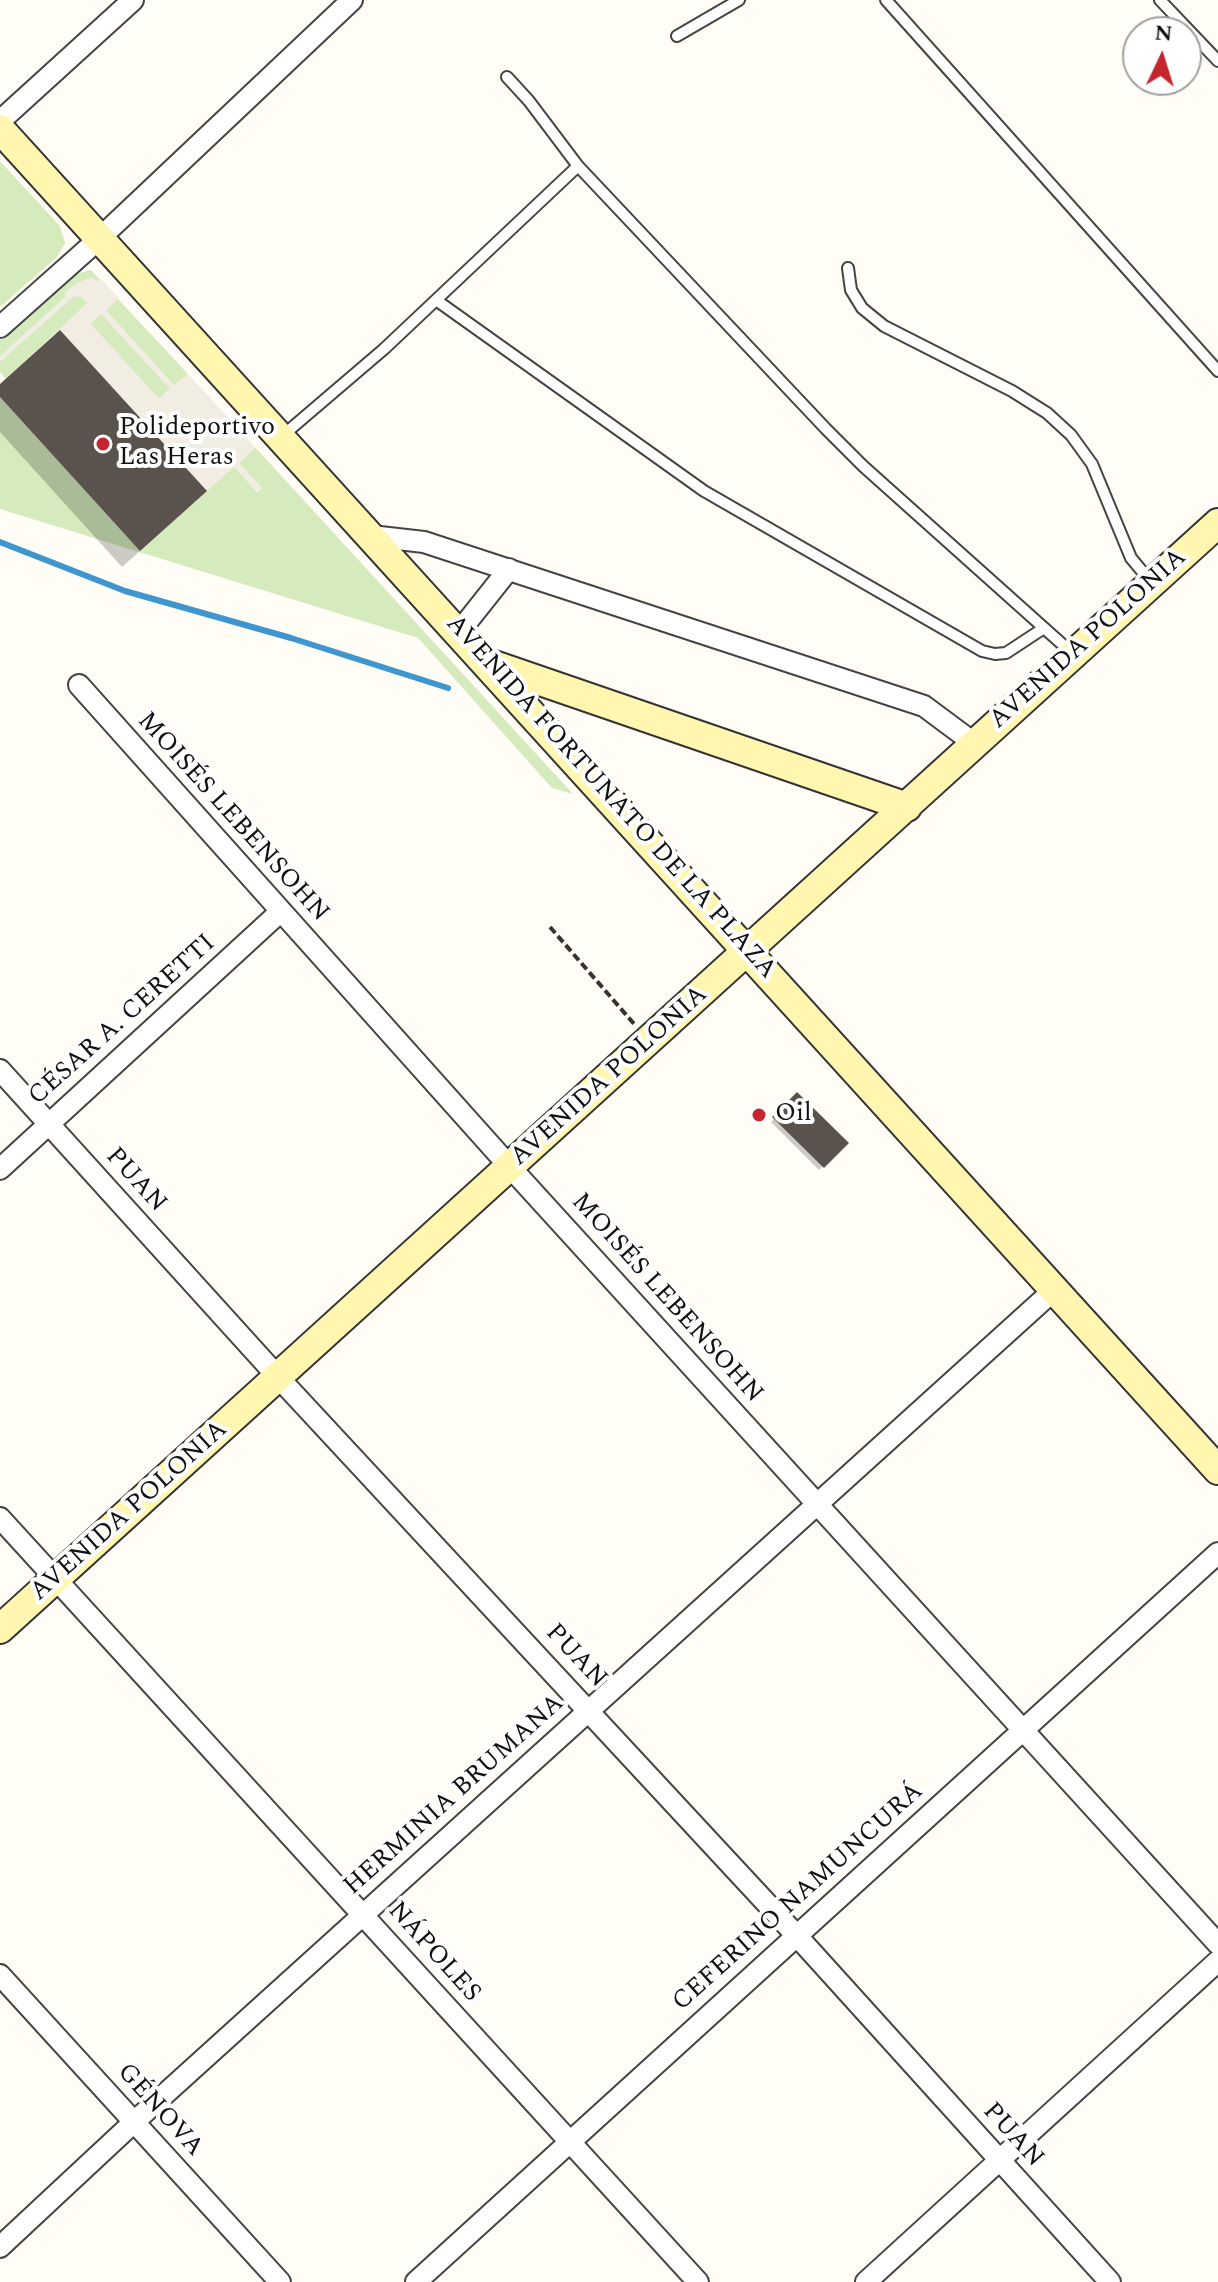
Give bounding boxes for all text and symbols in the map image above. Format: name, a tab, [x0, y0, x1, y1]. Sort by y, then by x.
north arrow	[1122, 16, 1202, 96]
text: N	[1153, 16, 1174, 51]
place label: Polideportivo Las Heras	[119, 413, 275, 474]
marker: Polideportivo Las Heras	[94, 435, 112, 453]
street label: AVENIDA POLONIA	[984, 543, 1194, 737]
street label: AVENIDA FORTUNATO DE LA PLAZA	[438, 609, 782, 987]
street label: MOISÉS LEBENSOHN	[130, 707, 334, 929]
street label: CÉSAR A. CERETTI	[23, 929, 223, 1113]
street label: AVENIDA POLONIA	[505, 980, 715, 1174]
place label: Oil	[775, 1099, 812, 1131]
marker: Oil	[750, 1106, 768, 1124]
street label: PUAN	[98, 1142, 172, 1220]
street label: MOISÉS LEBENSOHN	[564, 1188, 768, 1410]
street label: AVENIDA POLONIA	[25, 1415, 235, 1609]
street label: PUAN	[537, 1618, 613, 1696]
street label: HERMINIA BRUMANA	[338, 1689, 572, 1903]
street label: CEFERINO NAMUNCURÁ	[667, 1777, 931, 2019]
street label: NÁPOLES	[380, 1896, 486, 2010]
street label: GÉNOVA	[109, 2058, 209, 2164]
street label: PUAN	[975, 2097, 1049, 2175]

